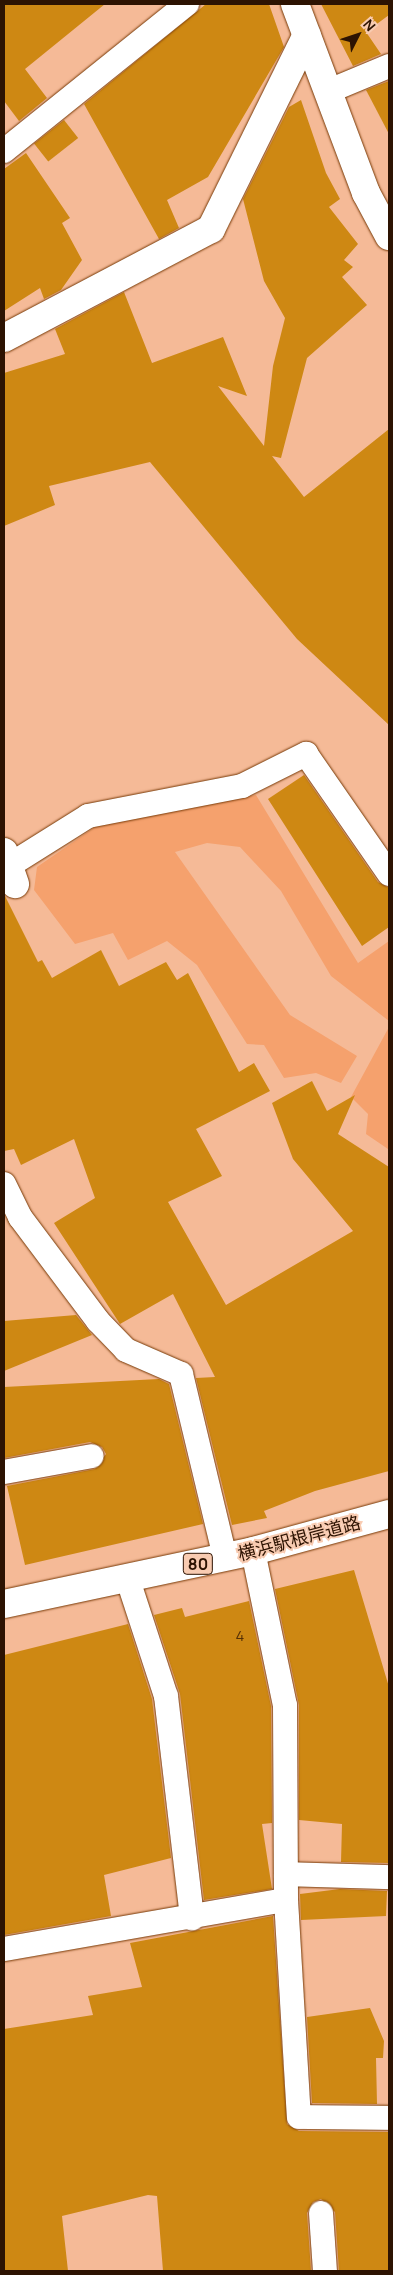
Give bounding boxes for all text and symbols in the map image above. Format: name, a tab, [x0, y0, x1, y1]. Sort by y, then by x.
north arrow	[333, 10, 383, 60]
text: N	[359, 15, 380, 35]
street label: 横浜駅根岸道路	[235, 1511, 363, 1565]
road number: 80	[182, 1550, 214, 1578]
house number: 4	[236, 1627, 244, 1645]

